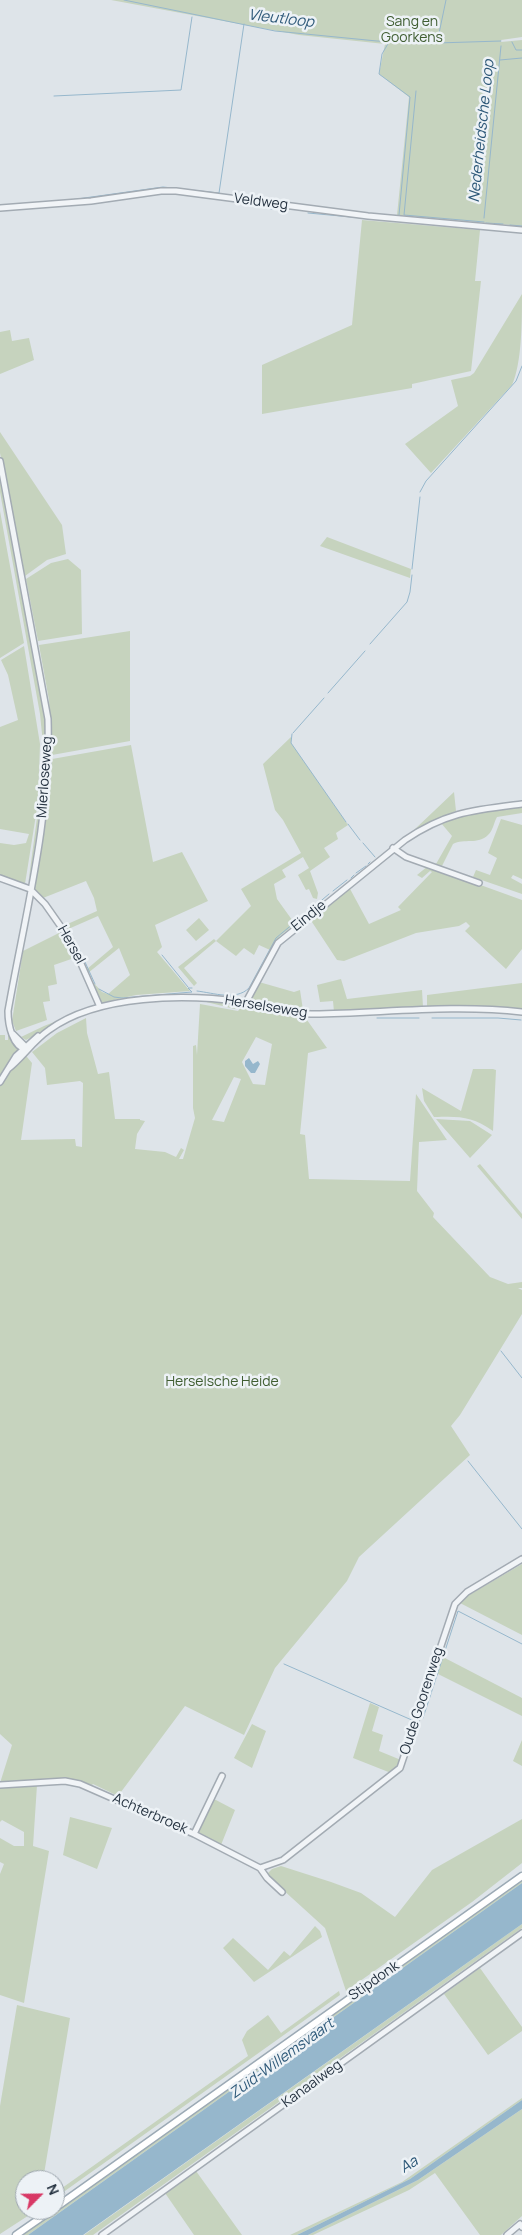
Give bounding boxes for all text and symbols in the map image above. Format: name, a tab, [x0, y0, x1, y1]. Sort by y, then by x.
water label: Vleutloop	[247, 6, 315, 32]
park label: Sang en Goorkens	[381, 14, 443, 46]
water label: Nederheidsche Loop	[466, 59, 498, 203]
street label: Veldweg	[233, 190, 289, 214]
street label: Mierloseweg	[34, 736, 56, 818]
street label: Eindje	[288, 897, 330, 935]
street label: Hersel	[54, 923, 88, 967]
street label: Herselseweg	[223, 992, 309, 1022]
park label: Herselsche Heide	[165, 1374, 279, 1390]
street label: Oude Goorenweg	[397, 1645, 447, 1757]
street label: Achterbroek	[110, 1790, 190, 1838]
street label: Stipdonk	[346, 1958, 402, 2004]
water label: Zuid-Willemsvaart	[226, 2015, 338, 2103]
street label: Kanaalweg	[279, 2057, 345, 2111]
water label: Aa	[397, 2153, 421, 2177]
north arrow	[15, 2170, 65, 2220]
text: N	[43, 2181, 64, 2198]

